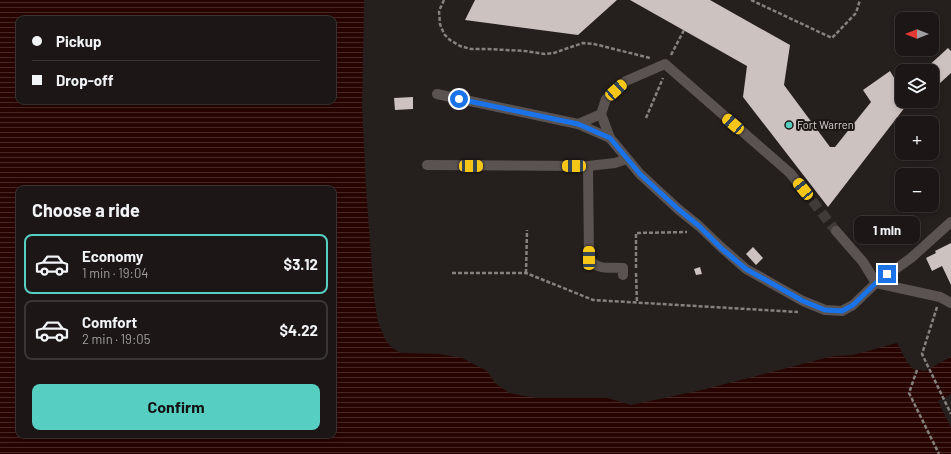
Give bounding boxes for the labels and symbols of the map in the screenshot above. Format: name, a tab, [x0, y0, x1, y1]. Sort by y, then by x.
north arrow	[895, 12, 939, 56]
car	[603, 78, 629, 102]
route start	[450, 90, 468, 108]
car	[720, 112, 746, 136]
place label: Fort Warren	[797, 118, 854, 131]
marker: Fort Warren	[784, 120, 794, 130]
car	[459, 160, 483, 172]
car	[562, 160, 586, 172]
car	[791, 176, 815, 202]
callout: 1 min	[854, 216, 920, 244]
car	[583, 246, 595, 270]
route end	[878, 265, 896, 283]

